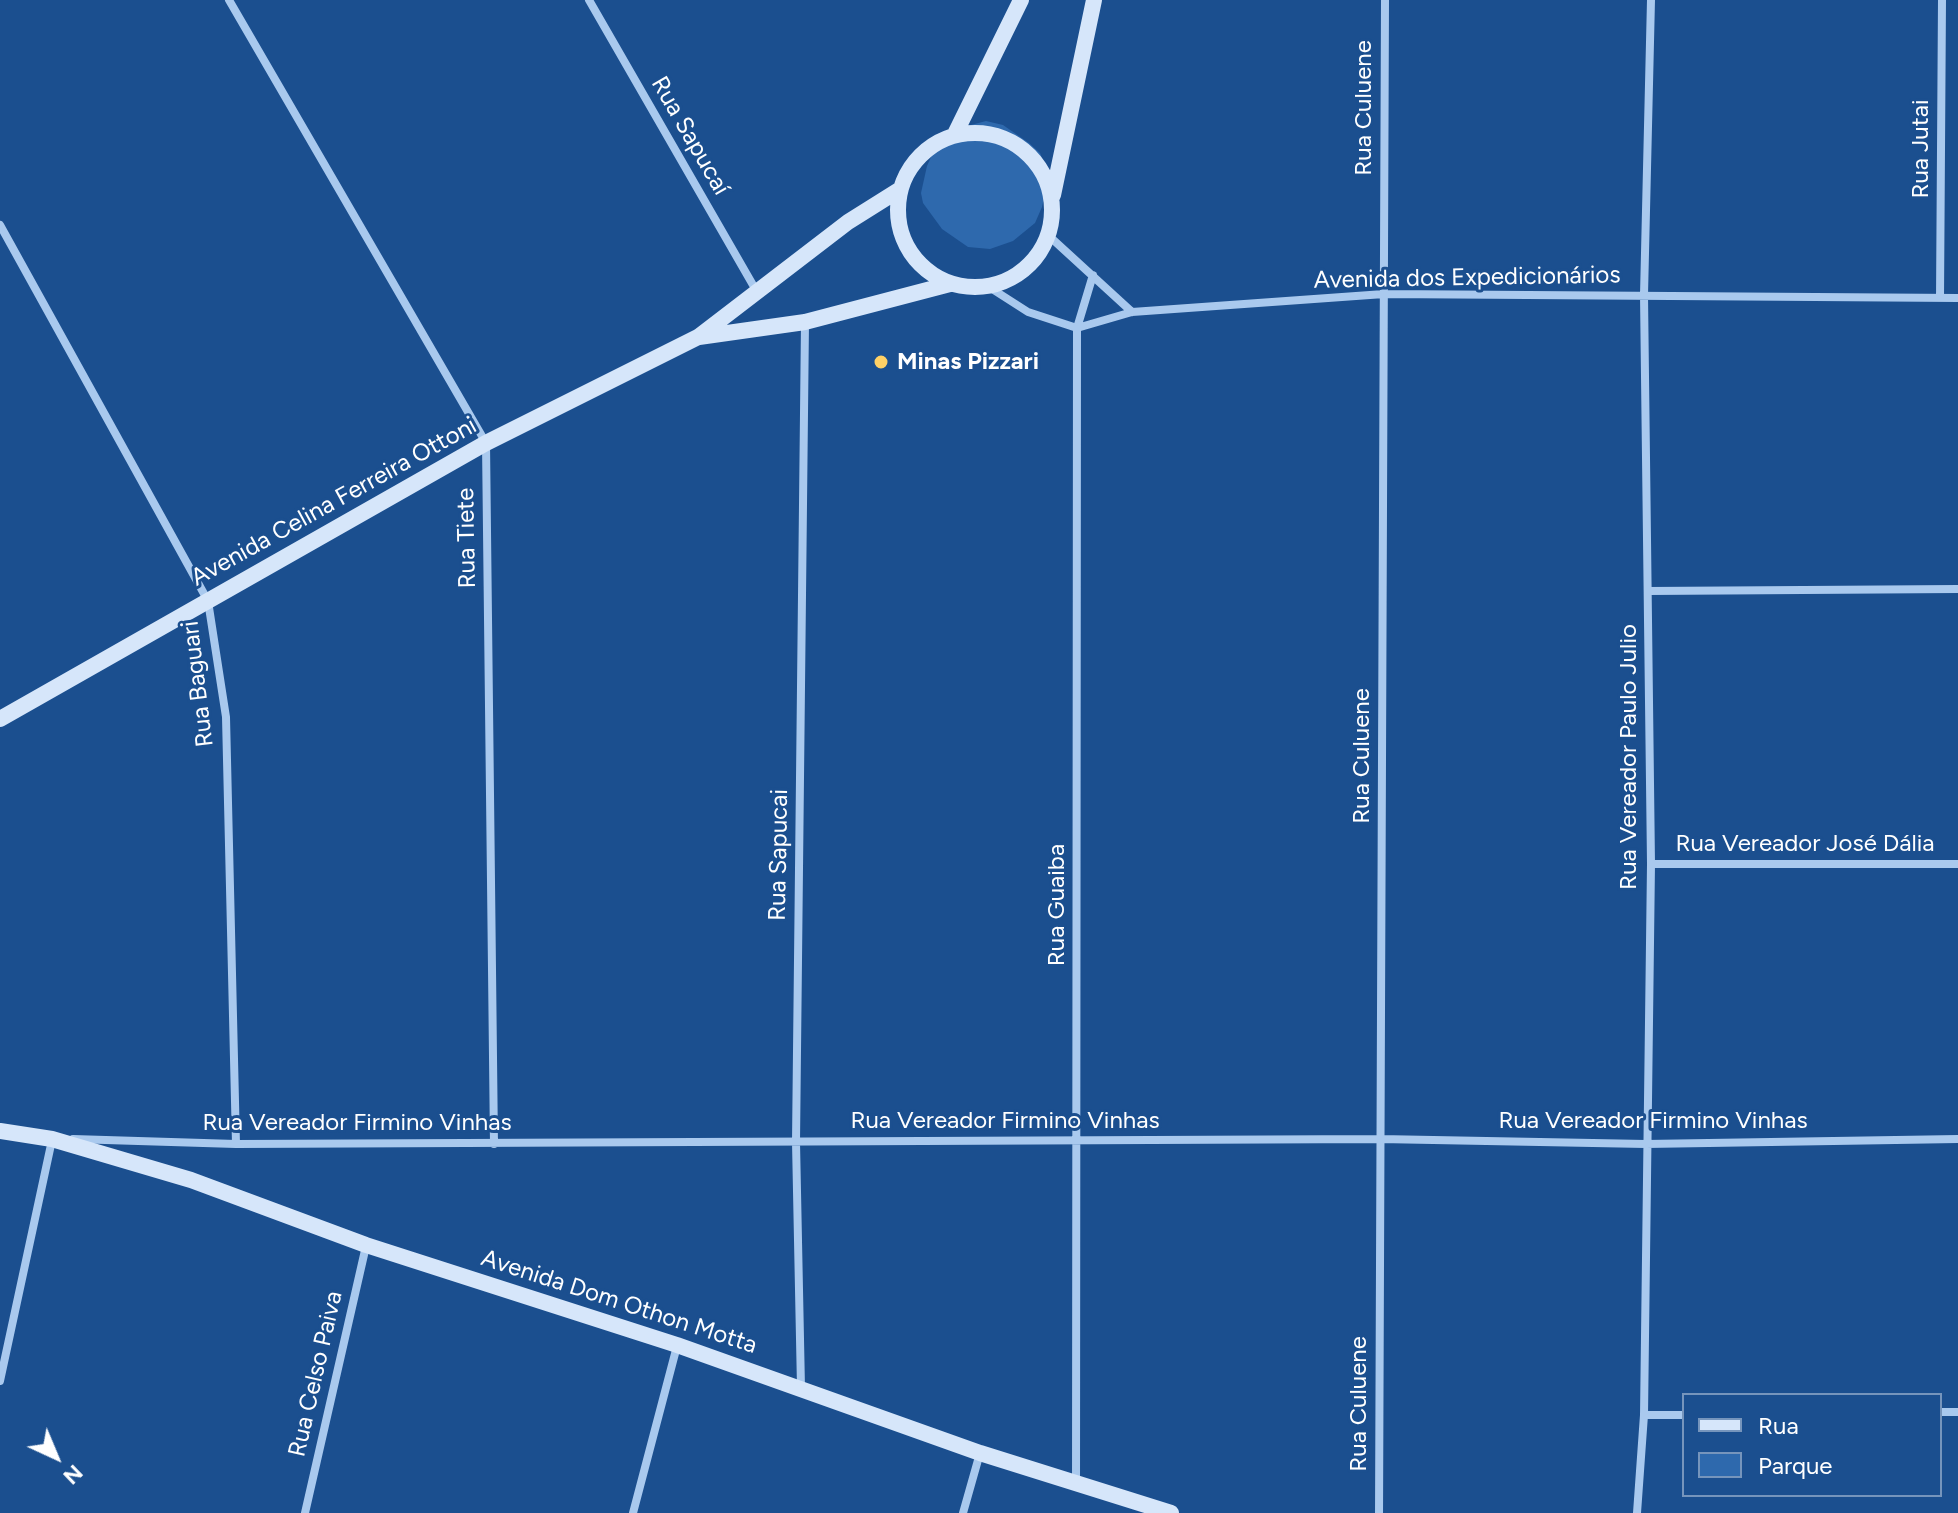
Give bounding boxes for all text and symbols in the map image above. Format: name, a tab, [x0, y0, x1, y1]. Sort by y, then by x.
street label: Rua Culuene	[1350, 40, 1378, 176]
street label: Rua Sapucaí	[645, 72, 735, 200]
street label: Rua Jutai	[1907, 99, 1935, 199]
street label: Avenida dos Expedicionários	[1313, 261, 1621, 295]
place label: Minas Pizzari	[897, 348, 1039, 376]
marker: Minas Pizzari	[872, 353, 890, 371]
street label: Avenida Celina Ferreira Ottoni	[186, 411, 482, 593]
street label: Rua Tiete	[452, 487, 482, 589]
street label: Rua Baguari	[176, 619, 220, 749]
street label: Rua Vereador Paulo Julio	[1615, 624, 1643, 890]
street label: Rua Culuene	[1348, 688, 1376, 824]
street label: Rua Sapucai	[763, 789, 795, 921]
street label: Rua Vereador José Dália	[1675, 830, 1935, 858]
street label: Rua Guaiba	[1043, 844, 1071, 966]
street label: Rua Vereador Firmino Vinhas	[850, 1107, 1160, 1135]
street label: Rua Vereador Firmino Vinhas	[1498, 1107, 1808, 1135]
street label: Rua Vereador Firmino Vinhas	[202, 1109, 512, 1137]
street label: Avenida Dom Othon Motta	[478, 1244, 760, 1360]
street label: Rua Celso Paiva	[283, 1288, 349, 1460]
street label: Rua Culuene	[1345, 1336, 1373, 1472]
legend	[1682, 1393, 1942, 1497]
text: Rua	[1758, 1411, 1799, 1440]
north arrow	[16, 1417, 96, 1497]
text: Parque	[1758, 1451, 1832, 1480]
text: N	[58, 1459, 89, 1490]

